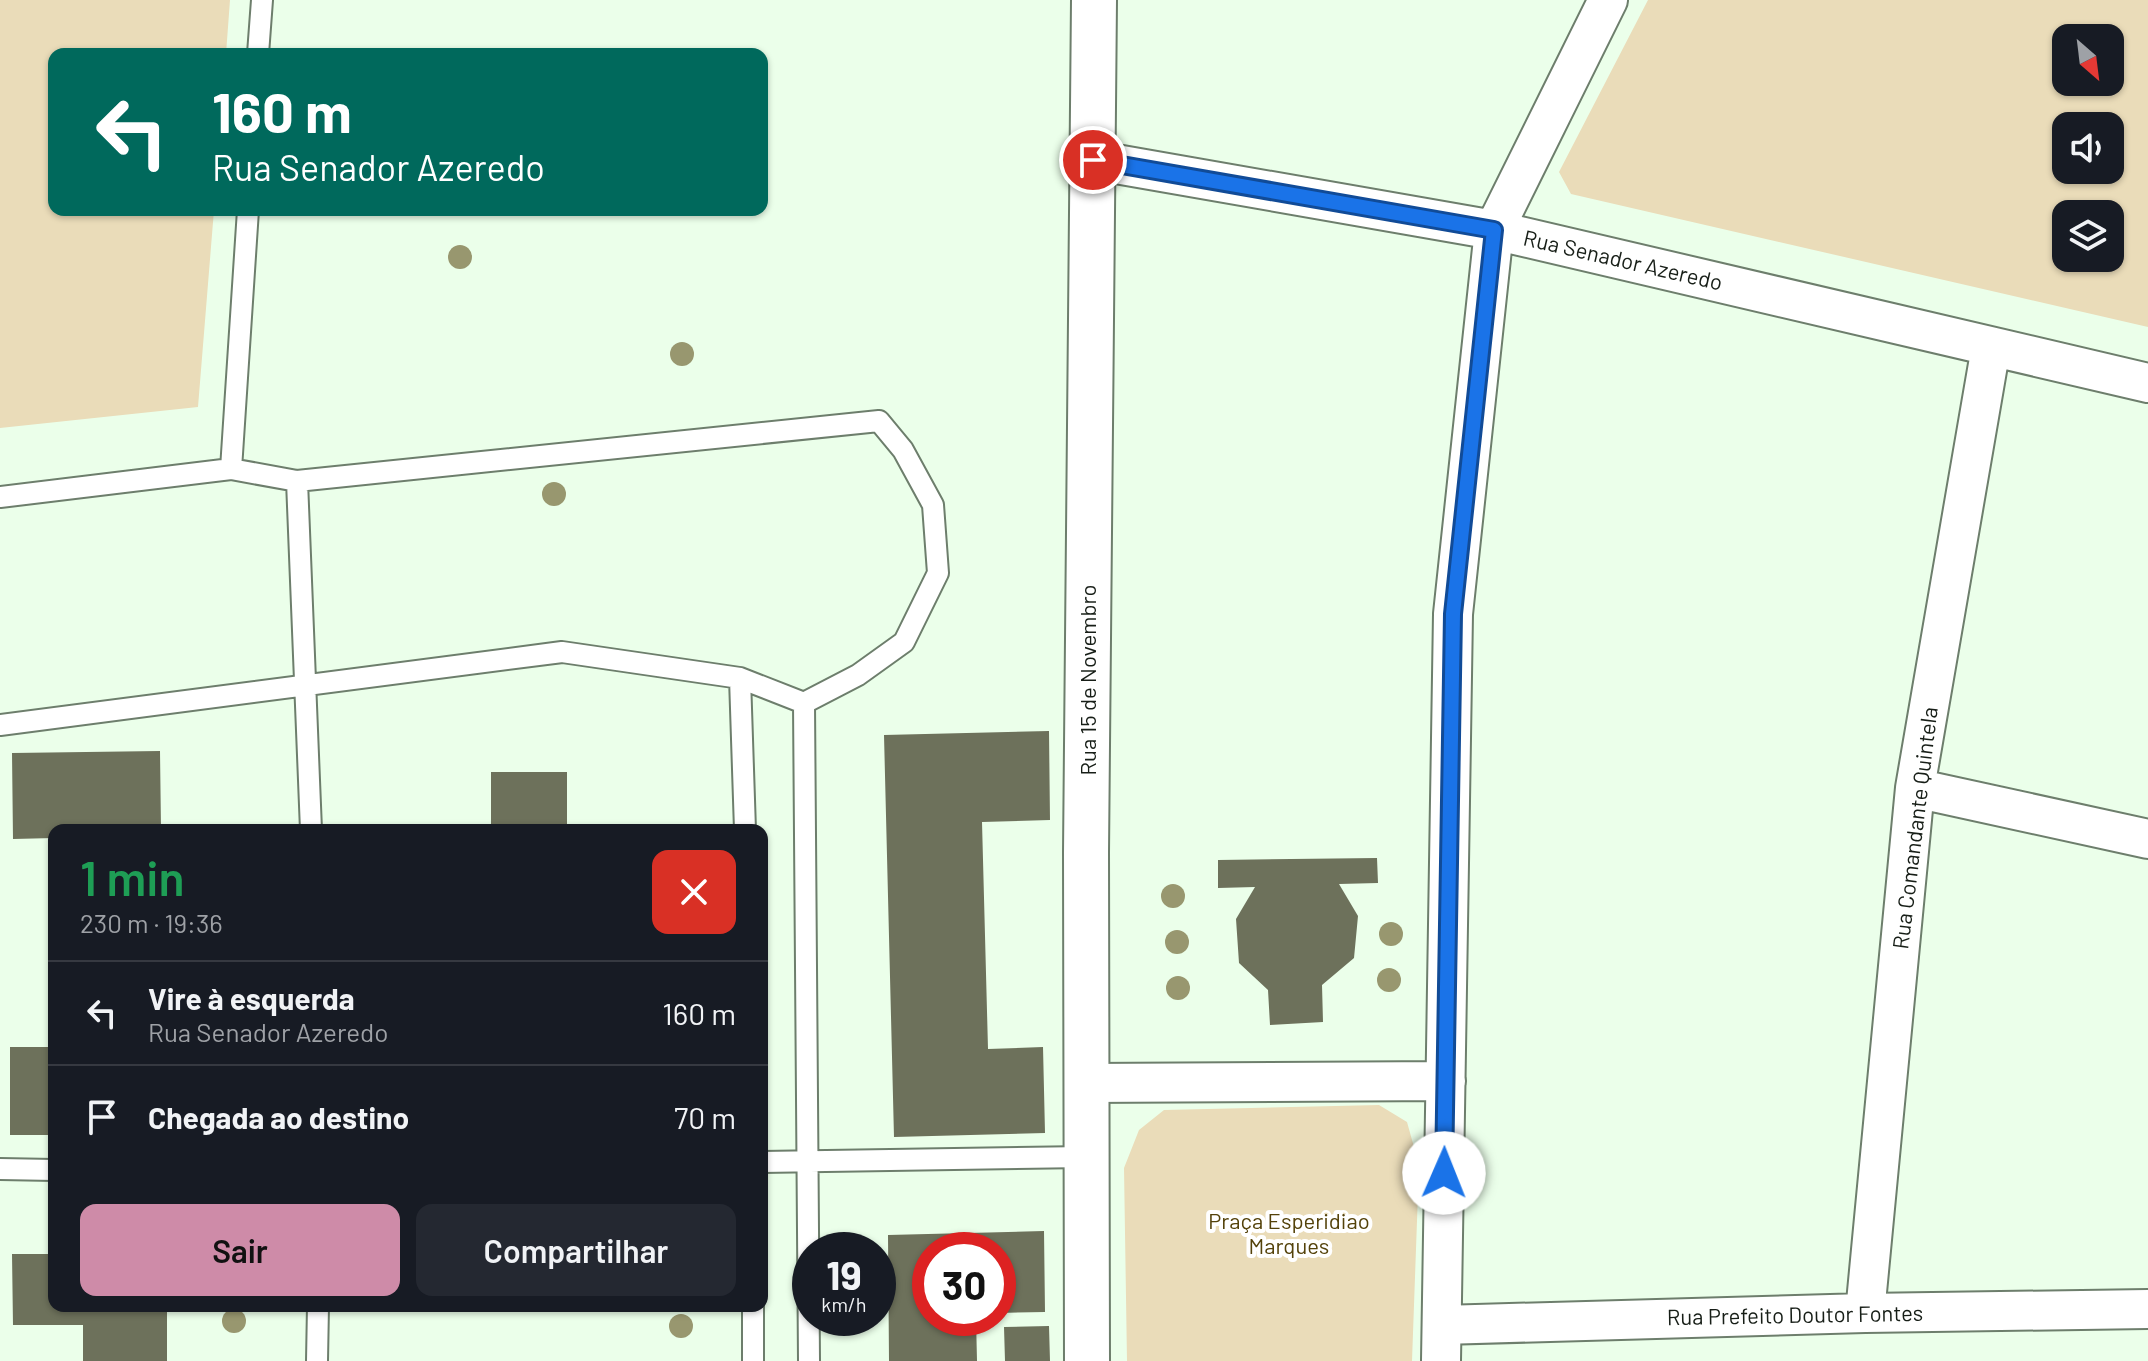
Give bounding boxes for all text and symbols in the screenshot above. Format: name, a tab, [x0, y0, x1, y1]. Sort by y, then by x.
north arrow	[2052, 24, 2124, 96]
map controls	[2052, 24, 2124, 272]
text: 160 m	[212, 77, 352, 144]
icon: left	[80, 80, 184, 184]
button: sound	[2052, 112, 2124, 184]
pin	[1059, 126, 1127, 194]
icon: arrive	[1071, 138, 1115, 182]
text: Rua Senador Azeredo	[212, 145, 545, 188]
button: layers	[2052, 200, 2124, 272]
street label: Rua Senador Azeredo	[1521, 223, 1725, 295]
street label: Rua 15 de Novembro	[1074, 585, 1100, 775]
street label: Rua Comandante Quintela	[1886, 705, 1942, 951]
text: 1 min	[80, 848, 185, 906]
button: close	[652, 850, 736, 934]
text: 230 m · 19:36	[80, 907, 223, 938]
text: Vire à esquerda	[148, 980, 355, 1016]
icon: left	[80, 991, 124, 1035]
text: 160 m	[662, 995, 736, 1031]
text: Rua Senador Azeredo	[148, 1016, 388, 1047]
icon: arrive	[80, 1095, 124, 1139]
text: Chegada ao destino	[148, 1099, 409, 1135]
text: 70 m	[674, 1099, 736, 1135]
position arrow	[1402, 1131, 1486, 1215]
button: Sair	[80, 1204, 400, 1296]
button: Compartilhar	[416, 1204, 736, 1296]
park label: Praça Esperidiao Marques	[1208, 1207, 1370, 1258]
speed limit sign: 30	[912, 1232, 1016, 1336]
text: 19	[826, 1250, 862, 1298]
text: km/h	[821, 1292, 867, 1316]
street label: Rua Prefeito Doutor Fontes	[1667, 1299, 1923, 1329]

